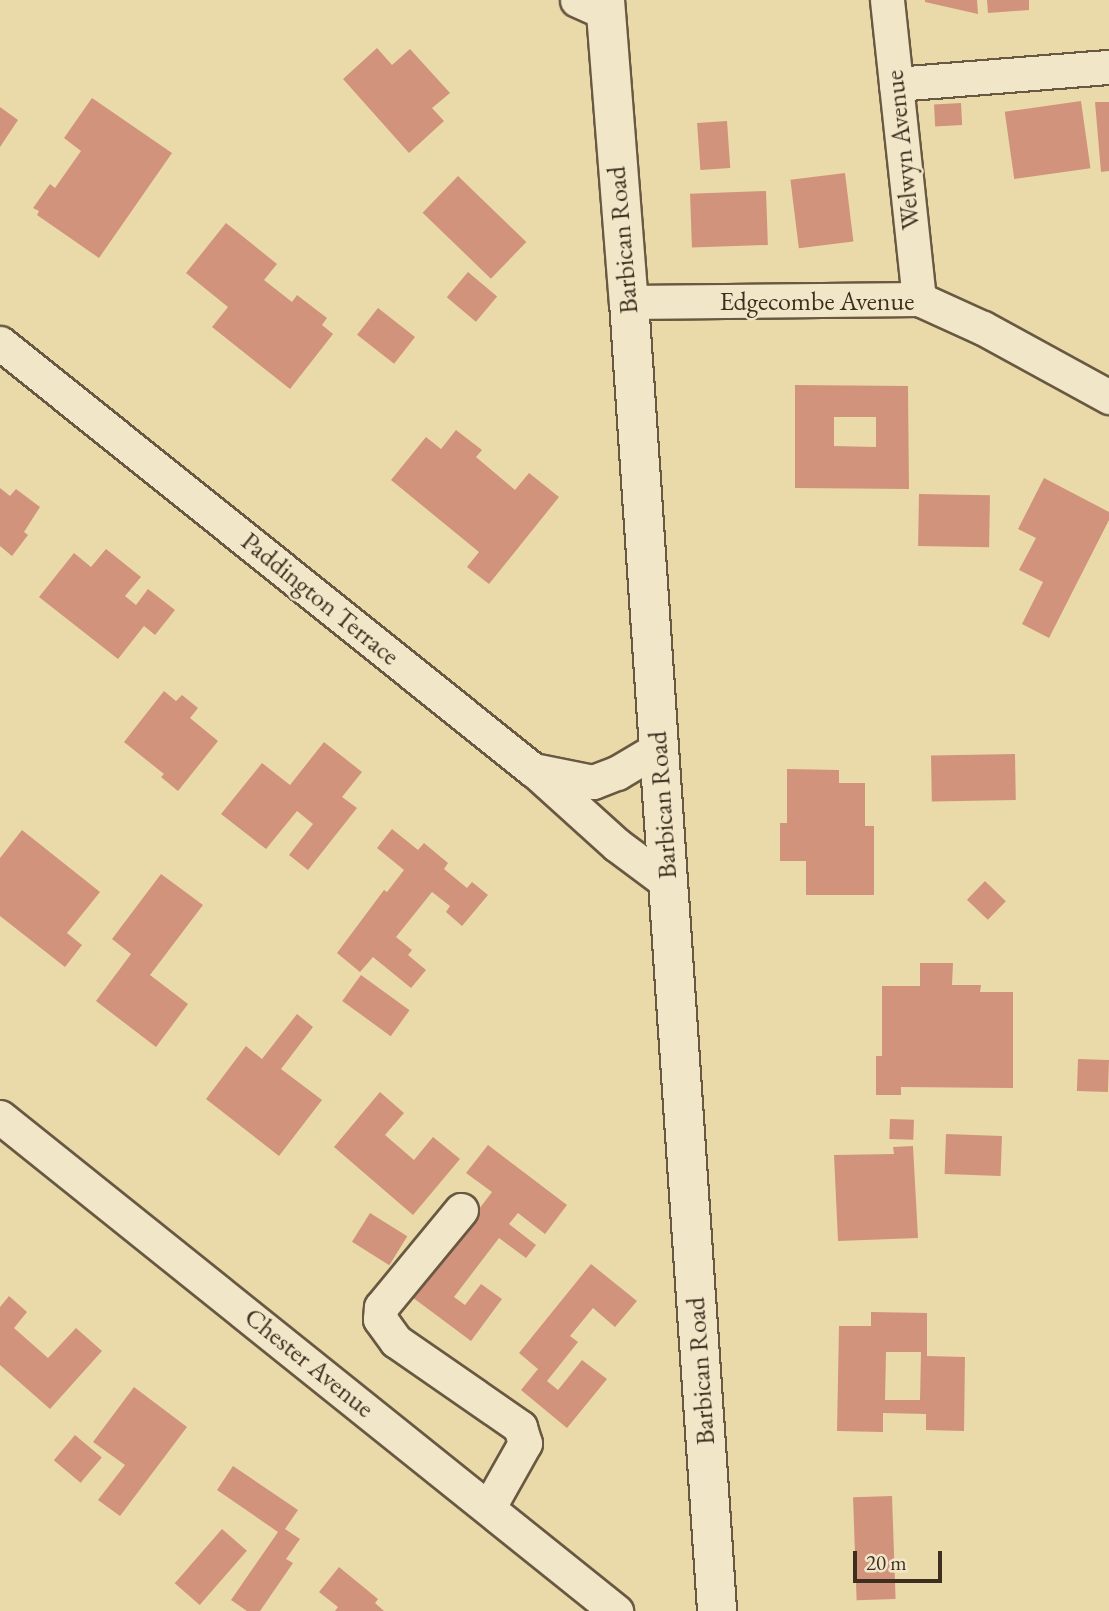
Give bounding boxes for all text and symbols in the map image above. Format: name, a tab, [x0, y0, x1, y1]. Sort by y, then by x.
street label: Welwyn Avenue	[879, 69, 927, 231]
street label: Barbican Road	[601, 165, 645, 315]
street label: Edgecombe Avenue	[720, 286, 914, 318]
street label: Paddington Terrace	[235, 526, 405, 672]
street label: Barbican Road	[642, 730, 684, 880]
street label: Barbican Road	[680, 1296, 722, 1446]
street label: Chester Avenue	[238, 1301, 380, 1425]
scale bar	[857, 1538, 946, 1582]
text: 20 m	[866, 1549, 907, 1576]

